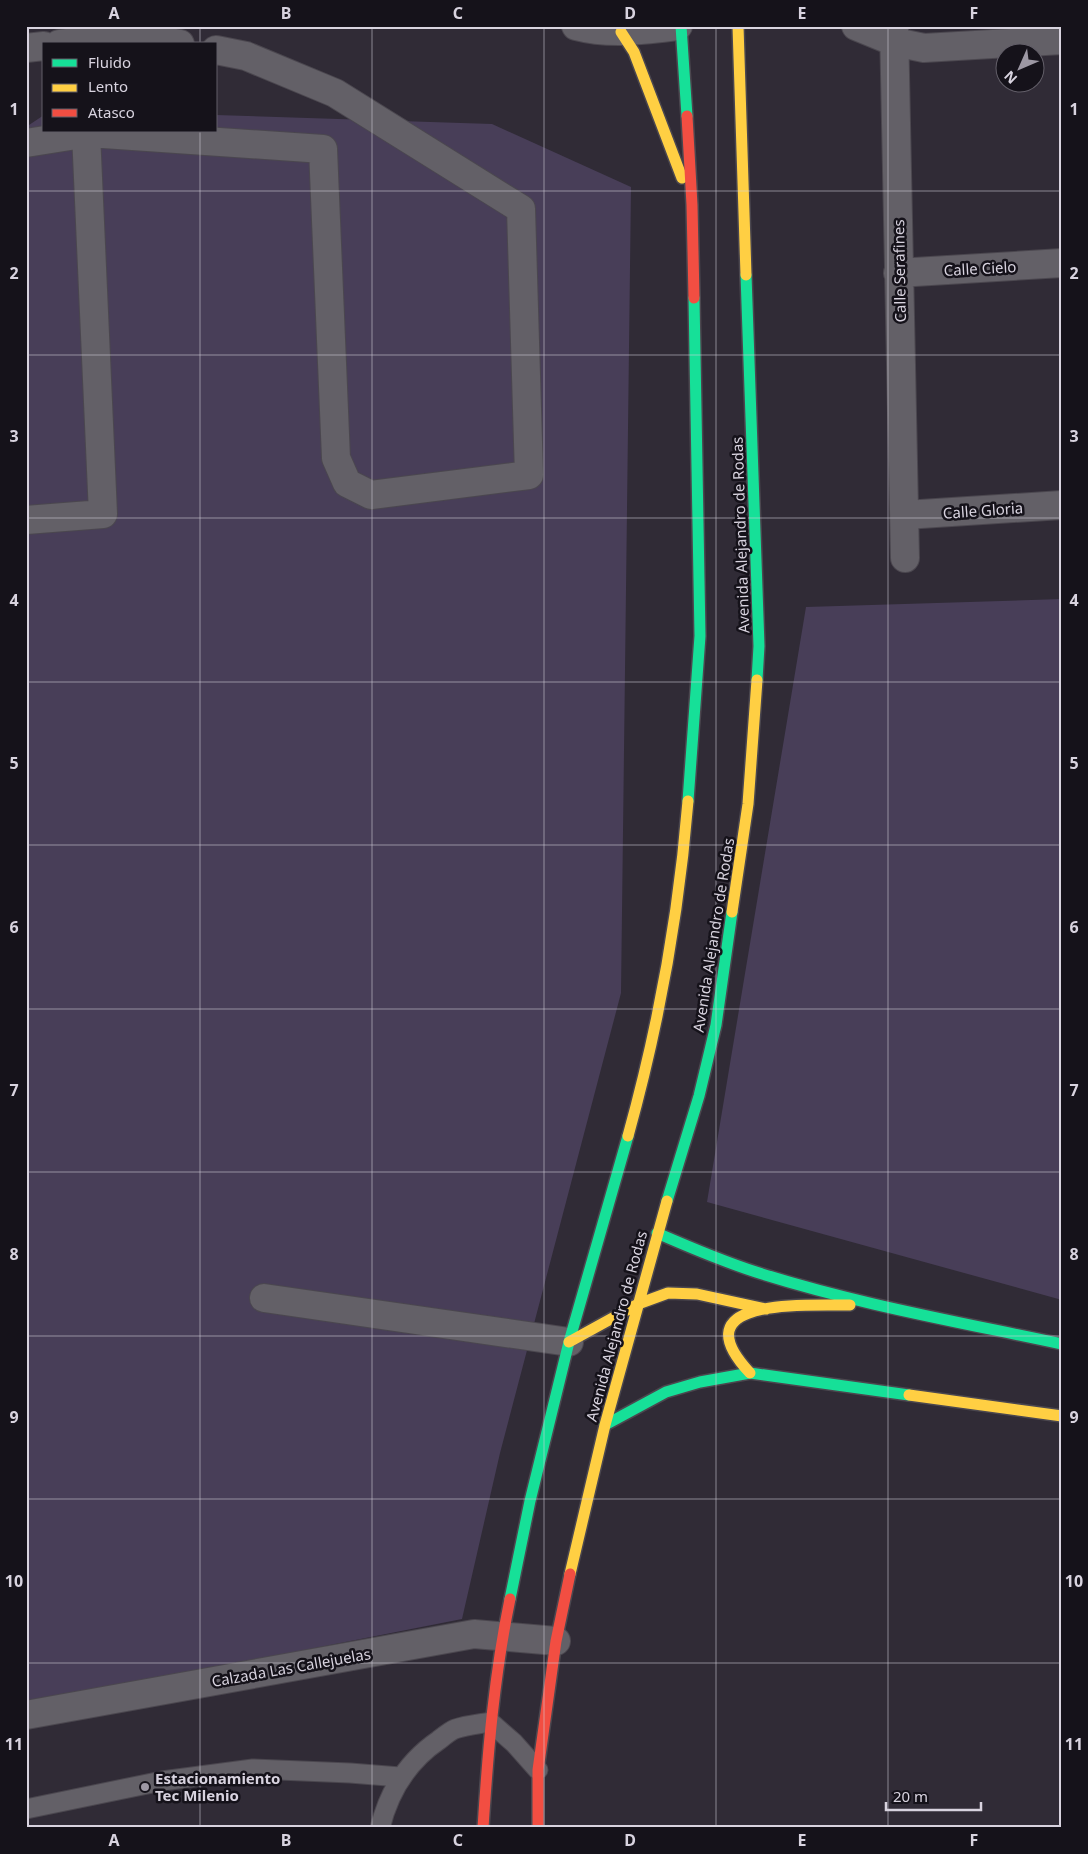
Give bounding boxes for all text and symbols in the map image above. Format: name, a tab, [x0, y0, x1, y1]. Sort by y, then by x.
text: A	[108, 2, 120, 24]
text: B	[281, 2, 291, 24]
text: C	[453, 2, 463, 24]
text: D	[624, 2, 636, 24]
text: E	[798, 2, 807, 24]
text: F	[970, 2, 978, 24]
legend	[42, 42, 218, 132]
north arrow	[996, 42, 1046, 92]
text: Fluido	[88, 52, 131, 72]
text: N	[1000, 67, 1021, 88]
text: Lento	[88, 76, 128, 96]
text: 1	[9, 98, 19, 120]
text: 1	[1069, 98, 1079, 120]
text: Atasco	[88, 102, 135, 122]
street label: Calle Serafines	[888, 219, 910, 323]
street label: Calle Cielo	[943, 256, 1017, 280]
text: 2	[9, 262, 19, 284]
text: 2	[1069, 262, 1079, 284]
text: 3	[9, 425, 19, 447]
text: 3	[1069, 425, 1079, 447]
street label: Avenida Alejandro de Rodas	[727, 436, 753, 634]
street label: Calle Gloria	[942, 497, 1024, 523]
text: 4	[9, 589, 19, 611]
text: 4	[1069, 589, 1079, 611]
text: 5	[9, 752, 19, 774]
text: 5	[1069, 752, 1079, 774]
street label: Avenida Alejandro de Rodas	[688, 836, 738, 1034]
text: 6	[9, 916, 19, 938]
text: 6	[1069, 916, 1079, 938]
text: 7	[9, 1079, 19, 1101]
text: 7	[1069, 1079, 1079, 1101]
street label: Avenida Alejandro de Rodas	[581, 1228, 651, 1424]
text: 8	[9, 1243, 19, 1265]
text: 8	[1069, 1243, 1079, 1265]
text: 9	[9, 1406, 19, 1428]
text: 9	[1069, 1406, 1079, 1428]
text: 10	[5, 1570, 23, 1592]
text: 10	[1065, 1570, 1083, 1592]
street label: Calzada Las Callejuelas	[210, 1643, 372, 1691]
text: 11	[5, 1733, 23, 1755]
text: 11	[1065, 1733, 1083, 1755]
place label: Estacionamiento Tec Milenio	[155, 1768, 280, 1805]
scale bar	[886, 1779, 980, 1811]
marker: Estacionamiento Tec Milenio	[139, 1781, 151, 1793]
text: 20 m	[893, 1786, 928, 1806]
text: A	[108, 1829, 120, 1851]
text: B	[281, 1829, 291, 1851]
text: C	[453, 1829, 463, 1851]
text: D	[624, 1829, 636, 1851]
text: E	[798, 1829, 807, 1851]
text: F	[970, 1829, 978, 1851]

